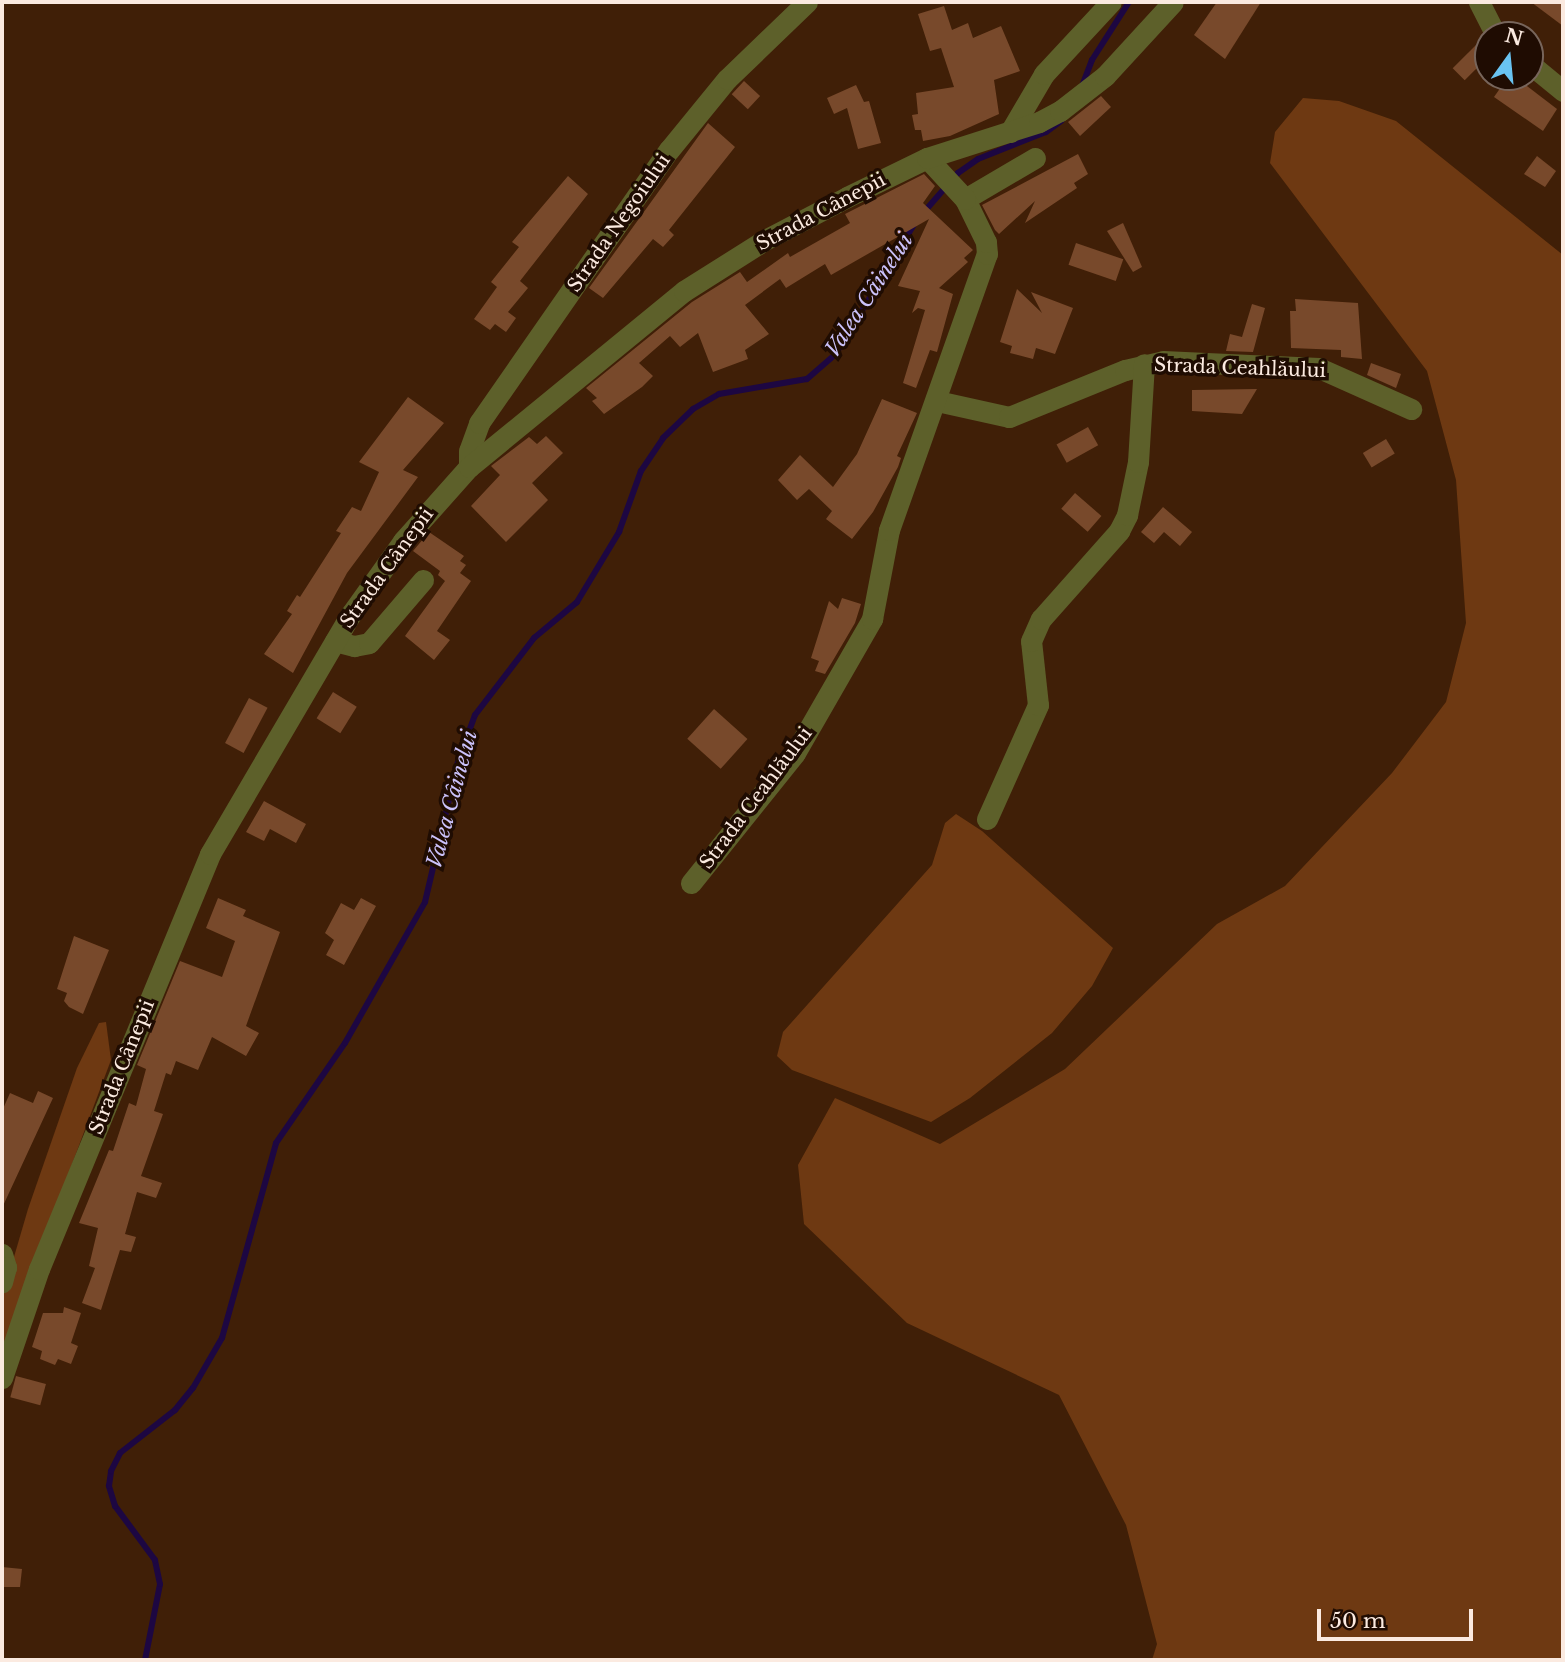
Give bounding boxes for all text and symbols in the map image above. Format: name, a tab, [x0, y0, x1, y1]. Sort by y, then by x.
north arrow	[1474, 21, 1544, 91]
text: N	[1502, 24, 1526, 51]
street label: Strada Negoiului	[563, 149, 675, 297]
street label: Strada Cânepii	[752, 168, 890, 256]
water label: Valea Câinelui	[820, 229, 918, 361]
street label: Strada Ceahlăului	[1154, 354, 1326, 382]
street label: Strada Cânepii	[336, 503, 438, 633]
street label: Strada Ceahlăului	[695, 722, 817, 874]
water label: Valea Câinelui	[421, 727, 483, 871]
street label: Strada Cânepii	[85, 996, 159, 1138]
scale bar	[1320, 1596, 1476, 1640]
text: 50 m	[1330, 1608, 1385, 1634]

